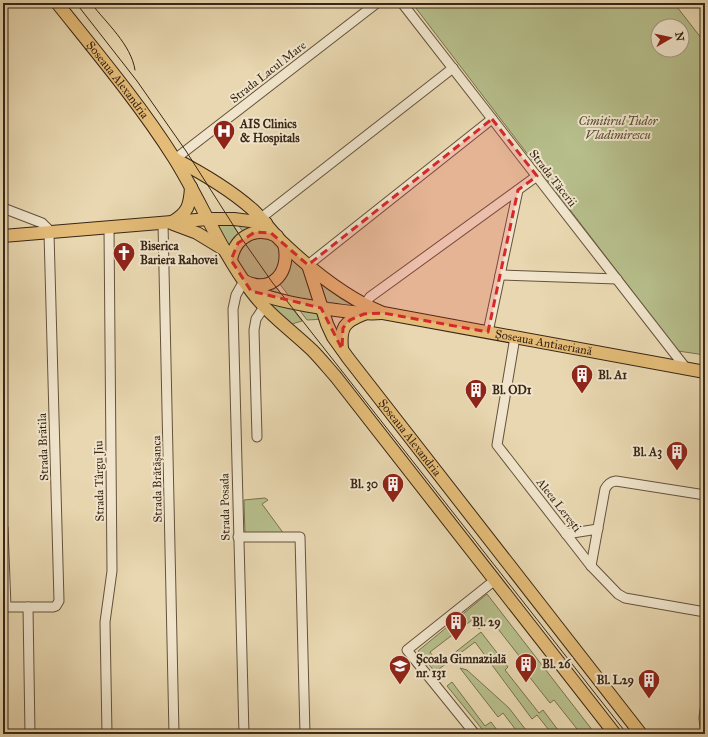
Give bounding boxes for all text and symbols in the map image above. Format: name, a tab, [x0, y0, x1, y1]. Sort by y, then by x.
north arrow	[650, 18, 690, 58]
text: N	[672, 31, 687, 43]
street label: Șoseaua Alexandria	[84, 38, 152, 122]
street label: Strada Lacul Mare	[227, 38, 309, 106]
park label: Cimitirul Tudor Vladimirescu	[579, 114, 658, 142]
place label: AIS Clinics & Hospitals	[239, 117, 300, 146]
hospital icon: AIS Clinics & Hospitals	[211, 118, 237, 151]
street label: Strada Tăcerii	[526, 147, 580, 210]
place label: Biserica Bariera Rahovei	[140, 239, 219, 267]
church icon: Biserica Bariera Rahovei	[111, 240, 137, 273]
street label: Șoseaua Antiaeriană	[494, 327, 594, 358]
building icon: Bl. A1	[569, 362, 595, 395]
place label: Bl. A1	[598, 368, 627, 382]
building icon: Bl. OD1	[463, 377, 489, 410]
place label: Bl. OD1	[492, 383, 532, 397]
street label: Șoseaua Alexandria	[376, 396, 445, 480]
street label: Strada Brătila	[35, 412, 51, 481]
street label: Strada Brătășanca	[149, 434, 165, 523]
building icon: Bl. A3	[664, 439, 690, 472]
street label: Strada Târgu Jiu	[91, 440, 108, 522]
place label: Bl. A3	[633, 445, 662, 460]
building icon: Bl. 30	[380, 471, 406, 504]
street label: Strada Posada	[217, 472, 233, 541]
street label: Aleea Lerești	[533, 475, 585, 535]
place label: Bl. 30	[350, 477, 378, 492]
building icon: Bl. 29	[443, 609, 469, 642]
place label: Bl. 29	[472, 615, 501, 630]
building icon: Bl. 26	[513, 651, 539, 684]
place label: Școala Gimnazială nr. 131	[416, 652, 507, 681]
school or university icon: Școala Gimnazială nr. 131	[387, 653, 413, 686]
place label: Bl. 26	[542, 657, 571, 671]
building icon: Bl. L29	[636, 667, 662, 700]
place label: Bl. L29	[597, 673, 634, 688]

